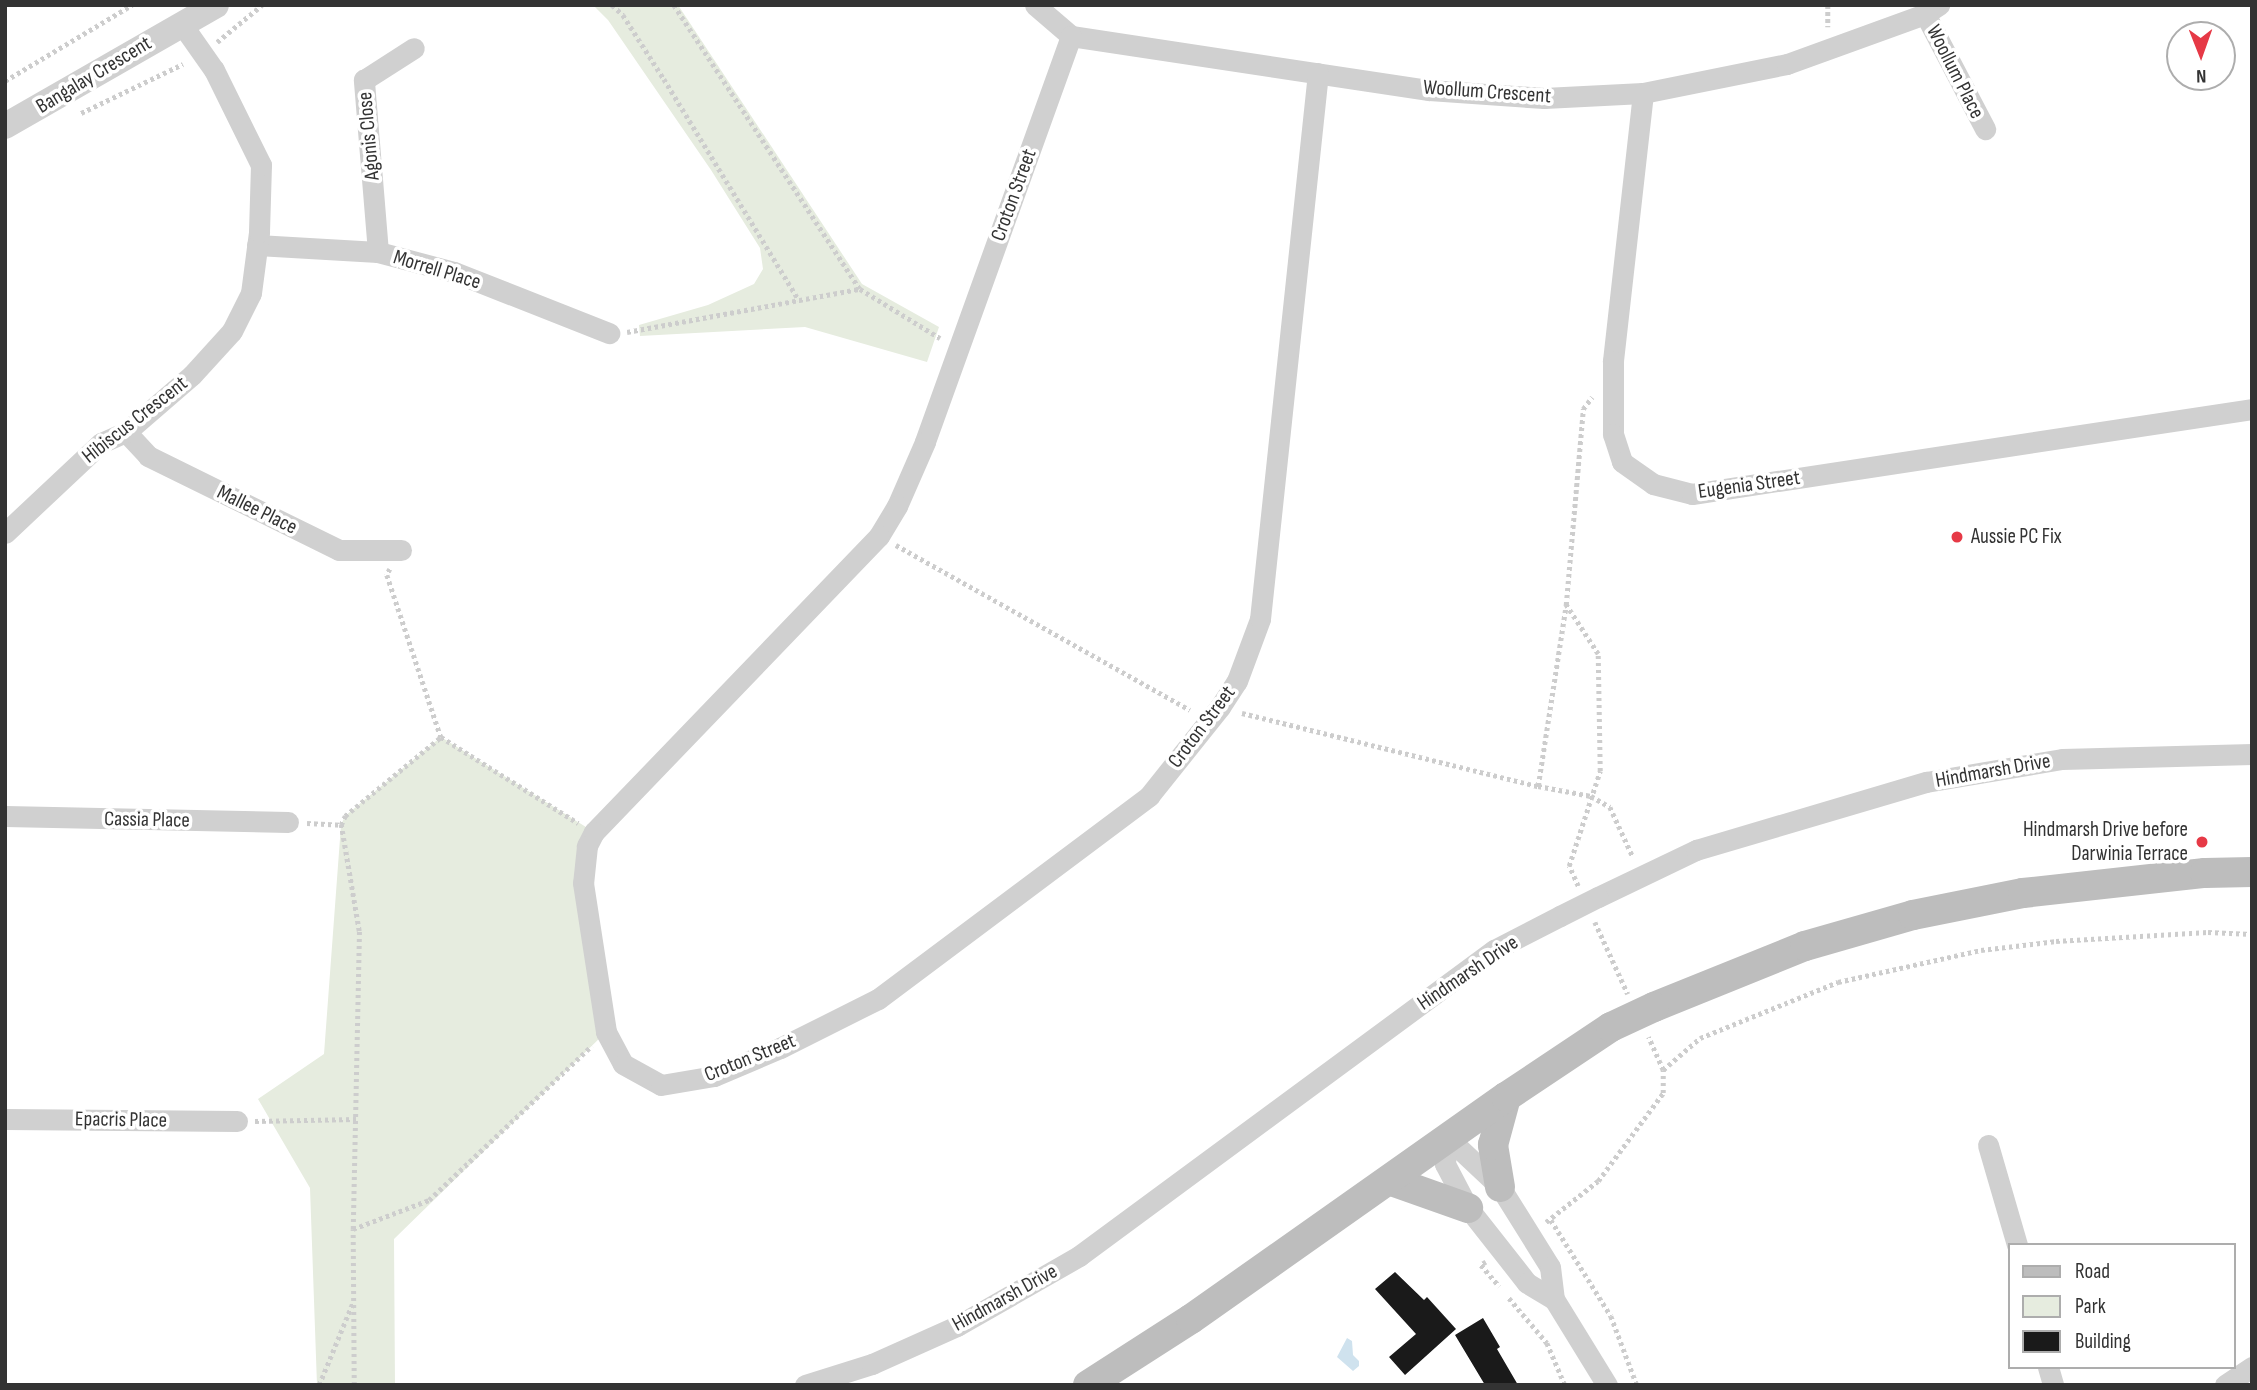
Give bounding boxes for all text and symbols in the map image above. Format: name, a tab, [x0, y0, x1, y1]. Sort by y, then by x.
street label: Woollum Place	[1921, 21, 1989, 123]
north arrow	[2166, 21, 2236, 91]
street label: Bangalay Crescent	[32, 31, 156, 119]
text: N	[2196, 64, 2207, 87]
street label: Woollum Crescent	[1422, 75, 1552, 109]
street label: Agonis Close	[353, 91, 385, 181]
street label: Croton Street	[986, 146, 1042, 244]
street label: Morrell Place	[390, 245, 484, 295]
street label: Hibiscus Crescent	[77, 371, 193, 469]
street label: Eugenia Street	[1696, 465, 1802, 505]
street label: Mallee Place	[213, 480, 301, 540]
place label: Aussie PC Fix	[1971, 524, 2062, 550]
marker: Aussie PC Fix	[1949, 529, 1965, 545]
street label: Croton Street	[1163, 681, 1241, 773]
street label: Hindmarsh Drive	[1934, 749, 2052, 793]
street label: Cassia Place	[104, 807, 190, 833]
place label: Hindmarsh Drive before Darwinia Terrace	[2023, 817, 2188, 867]
marker: Hindmarsh Drive before Darwinia Terrace	[2194, 834, 2210, 850]
street label: Hindmarsh Drive	[1413, 930, 1523, 1016]
street label: Croton Street	[701, 1028, 799, 1088]
street label: Epacris Place	[75, 1107, 167, 1133]
legend	[2008, 1243, 2236, 1369]
street label: Hindmarsh Drive	[948, 1259, 1062, 1337]
text: Road	[2075, 1259, 2110, 1284]
text: Park	[2075, 1294, 2106, 1319]
text: Building	[2075, 1329, 2131, 1354]

